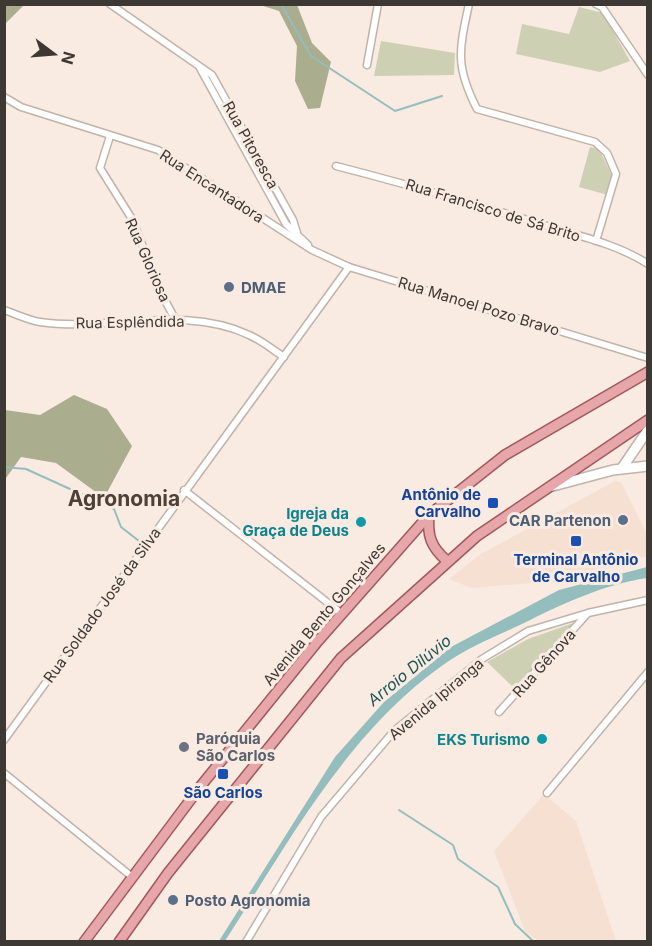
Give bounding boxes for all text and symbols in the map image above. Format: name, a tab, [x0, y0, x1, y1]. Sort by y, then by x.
north arrow	[24, 24, 84, 84]
text: N	[57, 50, 80, 67]
street label: Rua Pitoresca	[219, 98, 283, 192]
street label: Rua Encantadora	[156, 145, 268, 227]
street label: Rua Francisco de Sá Brito	[403, 174, 583, 246]
street label: Rua Gloriosa	[121, 215, 175, 305]
street label: Rua Manoel Pozo Bravo	[396, 272, 562, 340]
place label: DMAE	[241, 278, 286, 297]
marker: DMAE	[222, 280, 236, 294]
street label: Rua Esplêndida	[75, 312, 185, 332]
place label: Antônio de Carvalho	[401, 485, 481, 521]
district label: Agronomia	[68, 486, 180, 511]
marker: Antônio de Carvalho	[486, 496, 500, 510]
place label: Igreja da Graça de Deus	[242, 504, 349, 540]
place label: CAR Partenon	[509, 511, 611, 530]
marker: CAR Partenon	[616, 513, 630, 527]
marker: Igreja da Graça de Deus	[354, 515, 368, 529]
street label: Rua Soldado José da Silva	[39, 524, 165, 686]
marker: Terminal Antônio de Carvalho	[569, 534, 583, 548]
street label: Avenida Bento Gonçalves	[259, 539, 389, 689]
place label: Terminal Antônio de Carvalho	[513, 550, 639, 586]
street label: Rua Gênova	[508, 625, 580, 701]
water label: Arroio Dilúvio	[362, 630, 455, 710]
street label: Avenida Ipiranga	[385, 654, 487, 744]
place label: Paróquia São Carlos	[196, 729, 275, 765]
place label: EKS Turismo	[437, 730, 530, 749]
marker: EKS Turismo	[535, 732, 549, 746]
marker: Paróquia São Carlos	[177, 740, 191, 754]
marker: São Carlos	[216, 767, 230, 781]
place label: São Carlos	[183, 783, 263, 802]
place label: Posto Agronomia	[185, 891, 311, 910]
marker: Posto Agronomia	[166, 893, 180, 907]

